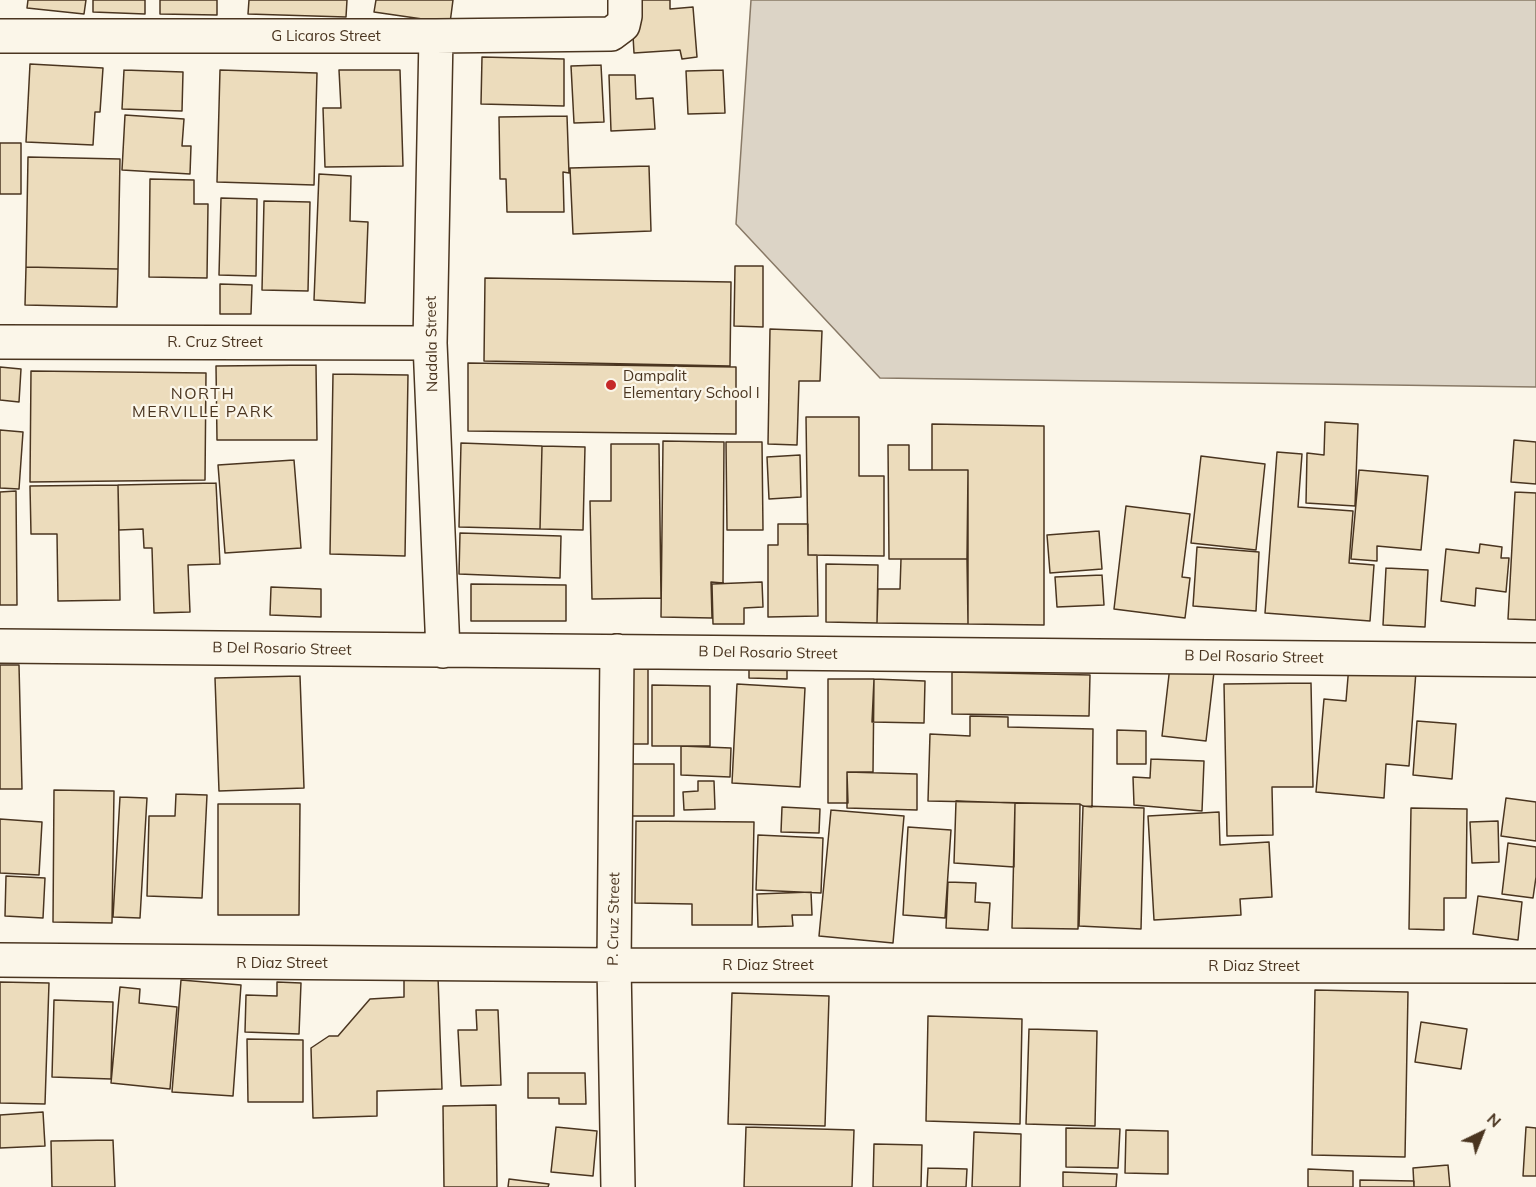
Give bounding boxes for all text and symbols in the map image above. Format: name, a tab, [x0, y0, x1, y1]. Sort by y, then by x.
street label: G Licaros Street	[271, 27, 381, 45]
street label: Nadala Street	[422, 296, 442, 392]
street label: R. Cruz Street	[167, 333, 263, 351]
place label: Dampalit Elementary School I	[623, 367, 760, 402]
marker: Dampalit Elementary School I	[604, 378, 618, 392]
district label: NORTH MERVILLE PARK	[132, 384, 274, 422]
street label: B Del Rosario Street	[212, 639, 352, 659]
street label: B Del Rosario Street	[698, 643, 838, 663]
street label: B Del Rosario Street	[1184, 647, 1324, 667]
street label: P. Cruz Street	[604, 872, 624, 966]
street label: R Diaz Street	[236, 954, 328, 972]
street label: R Diaz Street	[722, 956, 814, 974]
street label: R Diaz Street	[1208, 957, 1300, 975]
north arrow	[1452, 1103, 1512, 1163]
text: N	[1483, 1108, 1506, 1131]

